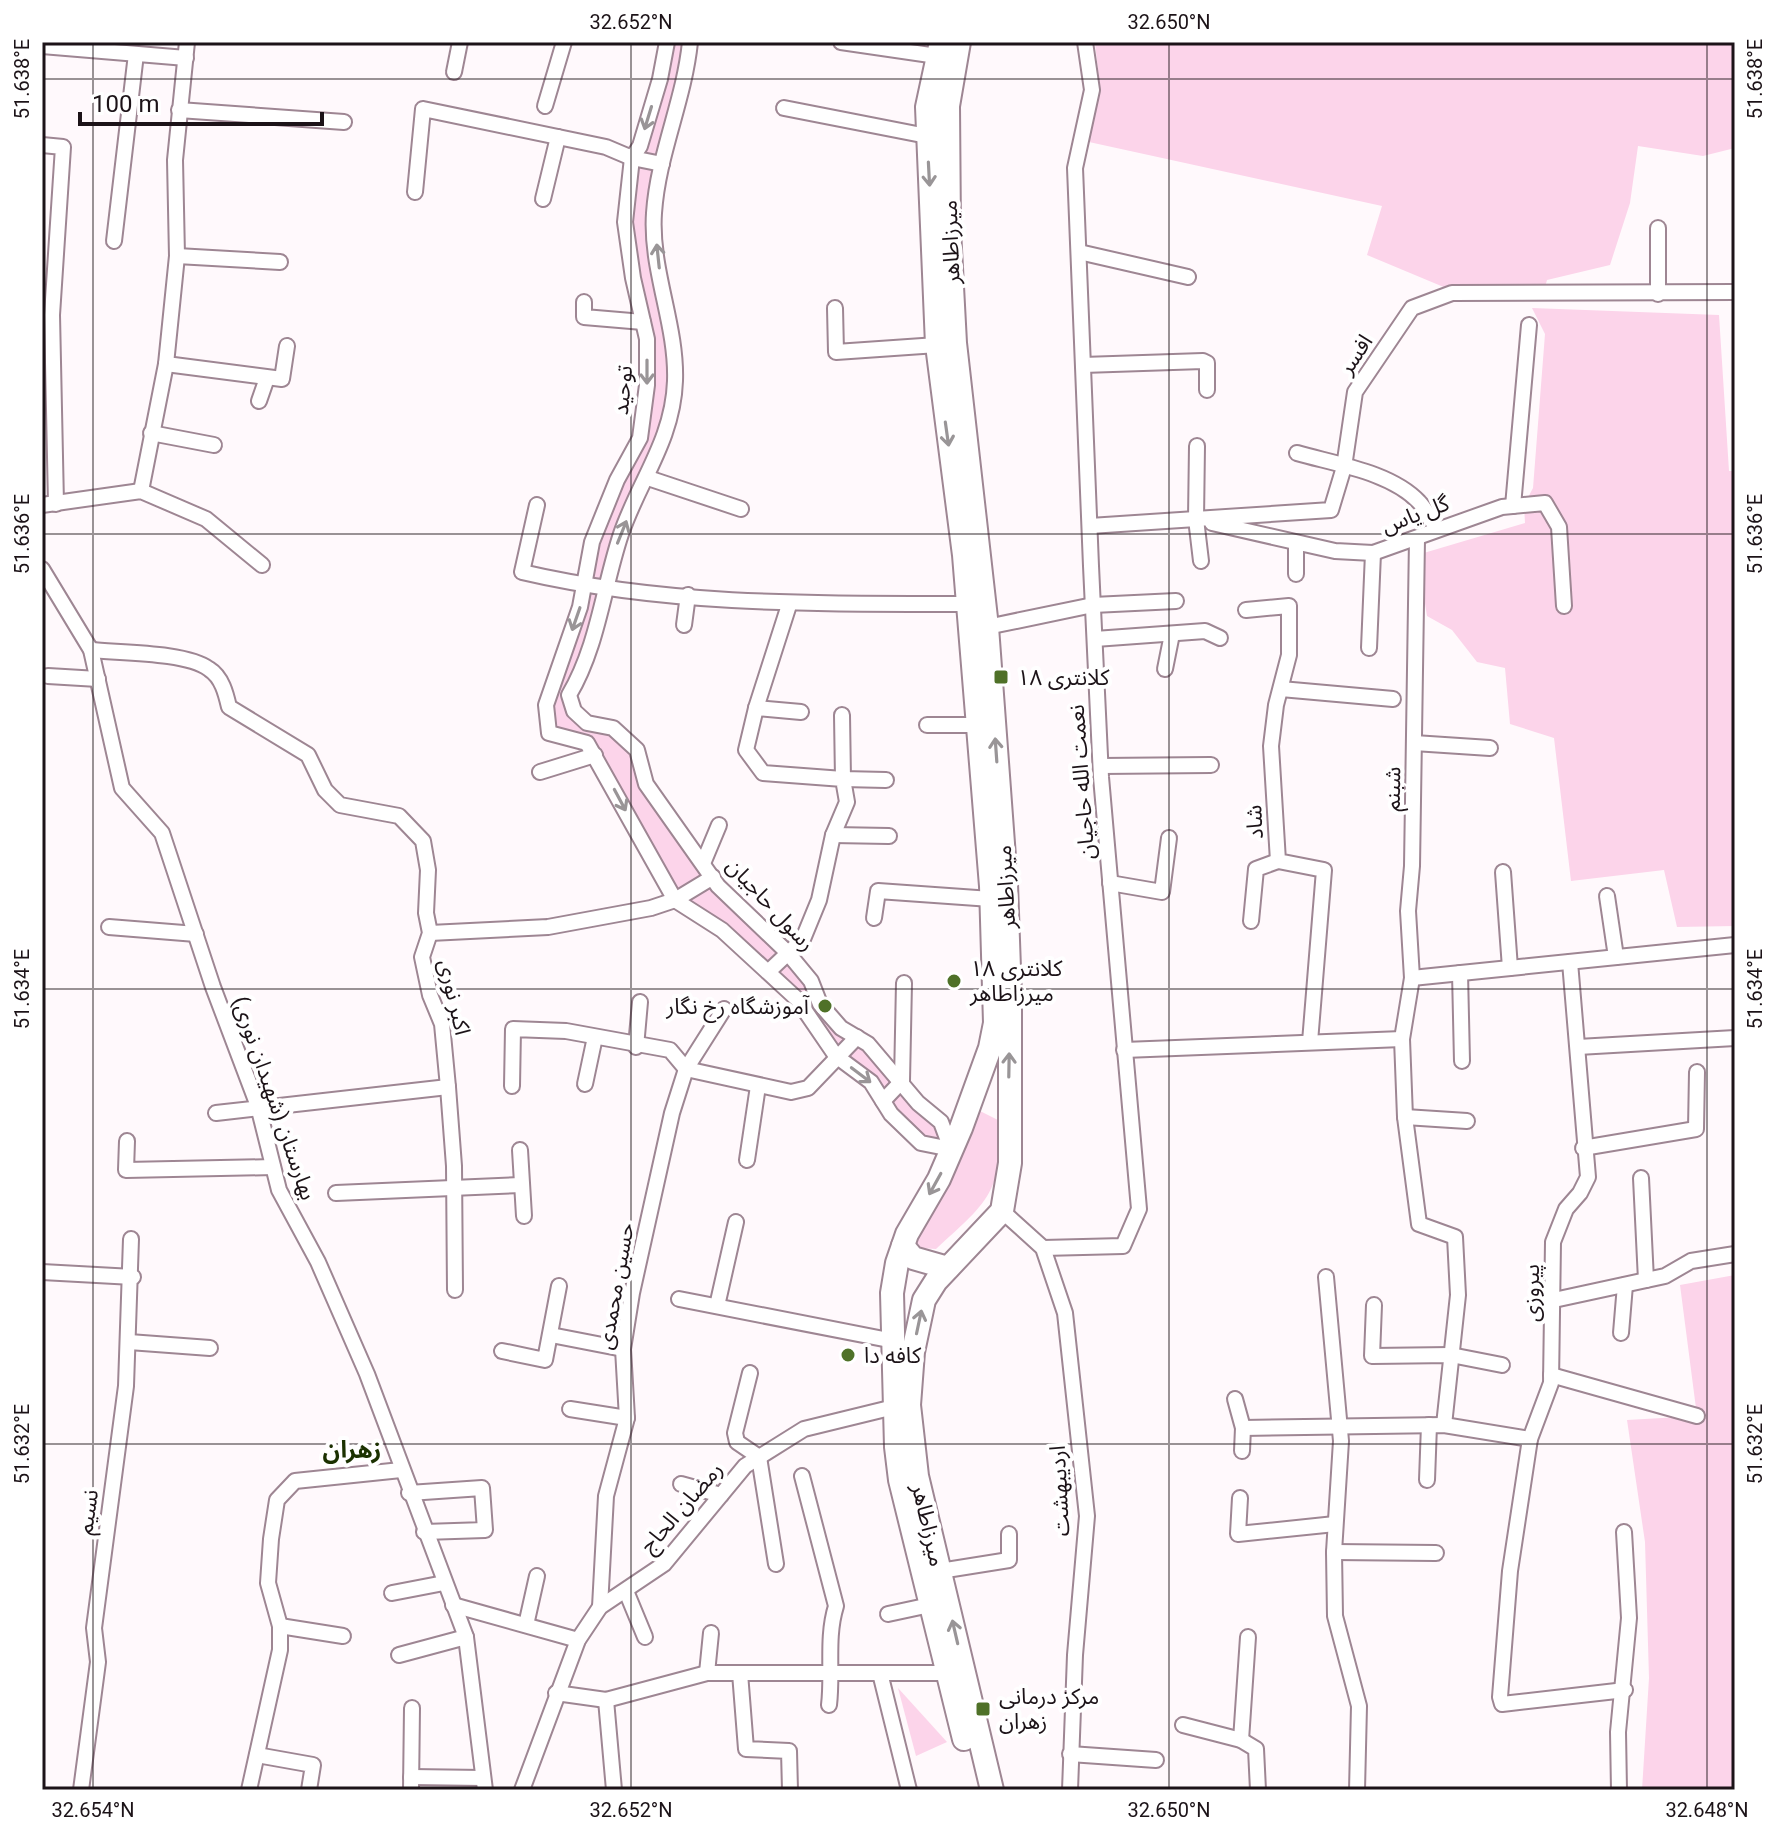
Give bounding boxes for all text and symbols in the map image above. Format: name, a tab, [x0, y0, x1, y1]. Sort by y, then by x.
text: 32.652°N	[589, 10, 673, 34]
text: 32.650°N	[1127, 10, 1211, 34]
text: 51.638°E	[10, 39, 34, 119]
text: 51.638°E	[1743, 39, 1767, 119]
scale bar	[80, 76, 322, 126]
text: 100 m	[92, 90, 159, 118]
one-way arrow	[640, 104, 655, 130]
one-way arrow	[922, 160, 937, 187]
street label: میرزاطاهر	[937, 200, 965, 285]
one-way arrow	[650, 243, 665, 270]
street label: افسر	[1333, 330, 1378, 380]
one-way arrow	[639, 358, 655, 385]
street label: توحید	[608, 364, 637, 416]
one-way arrow	[940, 421, 955, 446]
street label: گل یاس	[1378, 490, 1453, 539]
text: 51.636°E	[10, 494, 34, 574]
text: 51.636°E	[1743, 494, 1767, 574]
one-way arrow	[616, 520, 631, 545]
one-way arrow	[567, 606, 582, 631]
place label: کلانتری ۱۸	[1017, 665, 1110, 690]
marker: کلانتری ۱۸	[992, 668, 1010, 686]
street label: نعمت الله حاجیان	[1064, 704, 1099, 860]
one-way arrow	[988, 737, 1003, 764]
street label: شبنم	[1380, 766, 1409, 812]
one-way arrow	[613, 788, 629, 812]
street label: شاد	[1241, 804, 1268, 840]
street label: میرزاطاهر	[991, 844, 1021, 931]
street label: رسول حاجیان	[721, 853, 820, 957]
text: 51.634°E	[10, 949, 34, 1029]
text: 51.634°E	[1743, 949, 1767, 1029]
place label: کلانتری ۱۸ میرزاطاهر	[969, 956, 1063, 1007]
street label: اکبر نوری	[433, 957, 475, 1038]
marker: کلانتری ۱۸ میرزاطاهر	[945, 972, 963, 990]
street label: بهارستان (شهیدان نوری)	[227, 993, 321, 1204]
place label: آموزشگاه رخ نگار	[665, 994, 811, 1023]
marker: آموزشگاه رخ نگار	[816, 997, 834, 1015]
one-way arrow	[1001, 1053, 1016, 1079]
one-way arrow	[850, 1066, 871, 1083]
one-way arrow	[927, 1172, 943, 1195]
street label: حسین محمدی	[592, 1221, 639, 1351]
street label: پیروزی	[1519, 1264, 1546, 1322]
one-way arrow	[912, 1310, 927, 1335]
place label: کافه دا	[864, 1343, 922, 1368]
marker: کافه دا	[839, 1346, 857, 1364]
text: 51.632°E	[10, 1404, 34, 1484]
text: 51.632°E	[1743, 1404, 1767, 1484]
district label: زهران	[323, 1436, 381, 1464]
street label: اردیبهشت	[1045, 1445, 1075, 1537]
street label: رمضان الحاج	[635, 1457, 731, 1560]
street label: میرزاطاهر	[906, 1480, 950, 1569]
street label: نسیم	[72, 1488, 107, 1537]
one-way arrow	[947, 1620, 962, 1646]
place label: مرکز درمانی زهران	[999, 1684, 1099, 1735]
marker: مرکز درمانی زهران	[974, 1700, 992, 1718]
text: 32.654°N	[51, 1798, 135, 1822]
text: 32.652°N	[589, 1798, 673, 1822]
text: 32.650°N	[1127, 1798, 1211, 1822]
text: 32.648°N	[1665, 1798, 1749, 1822]

